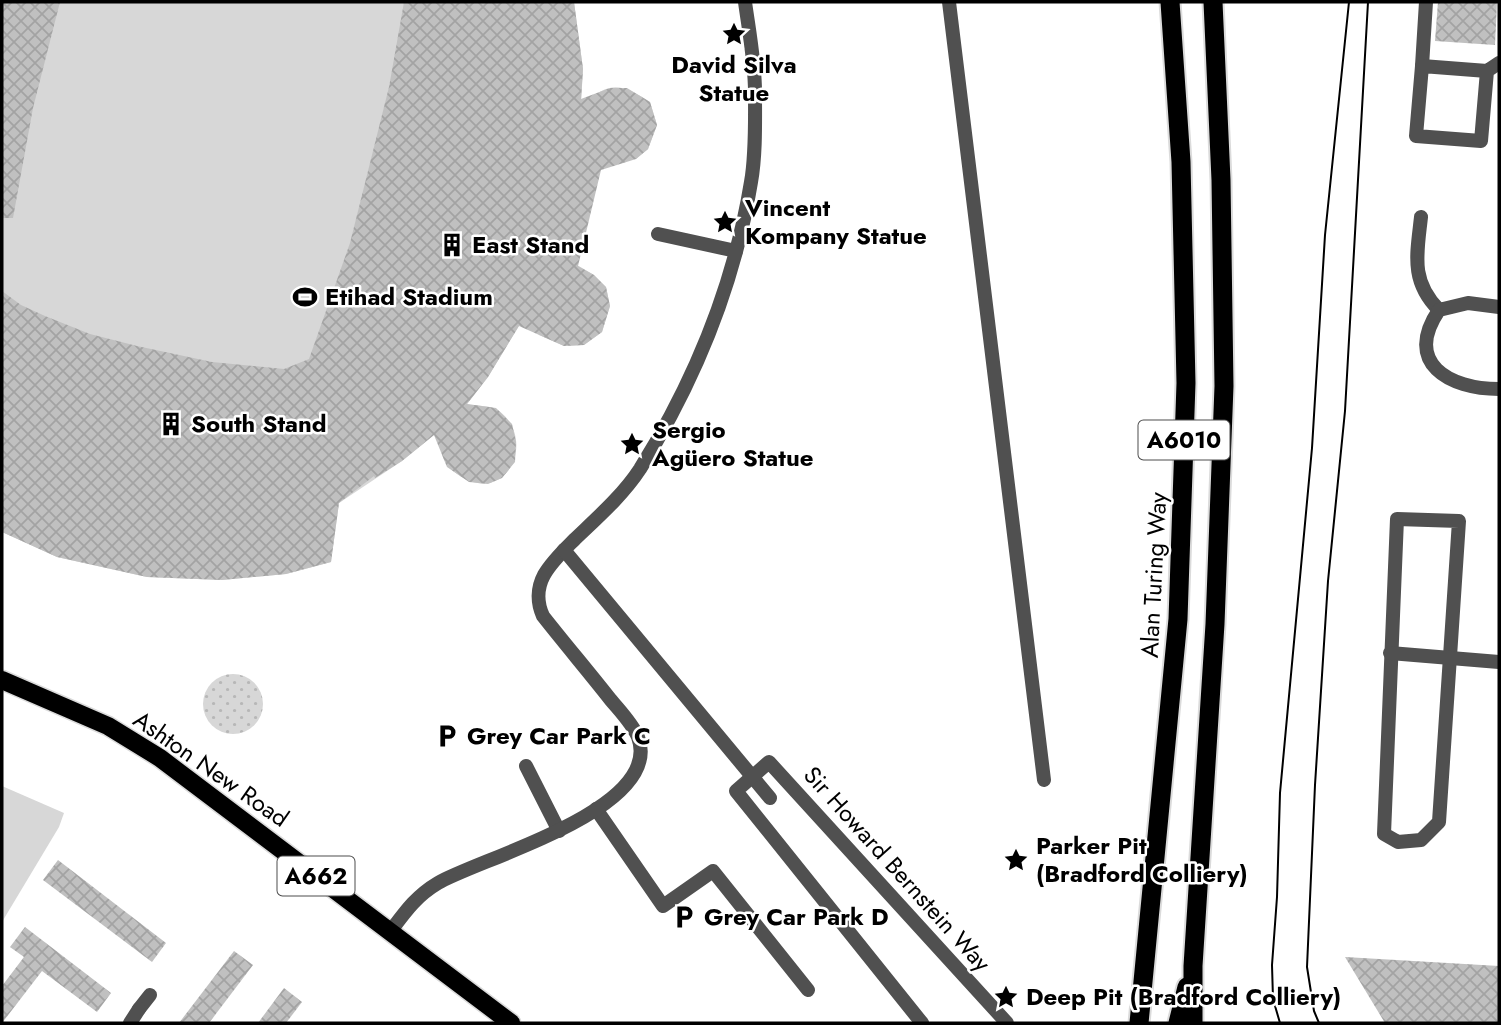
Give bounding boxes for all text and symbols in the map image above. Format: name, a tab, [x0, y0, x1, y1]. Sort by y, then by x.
place icon: David Silva Statue	[720, 20, 748, 48]
place label: David Silva Statue	[671, 47, 797, 110]
place label: Vincent Kompany Statue	[744, 190, 927, 253]
place icon: Vincent Kompany Statue	[711, 208, 739, 236]
place label: East Stand	[472, 227, 589, 262]
building icon: East Stand	[438, 231, 466, 259]
place label: Etihad Stadium	[325, 279, 493, 314]
sports icon: Etihad Stadium	[291, 283, 319, 311]
place label: South Stand	[191, 406, 327, 441]
building icon: South Stand	[157, 410, 185, 438]
place label: Sergio Agüero Statue	[651, 412, 813, 475]
road number: A6010	[1138, 420, 1230, 460]
place icon: Sergio Agüero Statue	[618, 430, 646, 458]
street label: Alan Turing Way	[1132, 491, 1175, 659]
street label: Ashton New Road	[126, 702, 296, 835]
place label: Grey Car Park C	[467, 718, 651, 753]
parking icon: Grey Car Park C	[433, 722, 461, 750]
street label: Sir Howard Bernstein Way	[796, 758, 999, 979]
place label: Parker Pit (Bradford Colliery)	[1036, 828, 1248, 891]
place icon: Parker Pit (Bradford Colliery)	[1002, 846, 1030, 874]
road number: A662	[278, 856, 354, 896]
place label: Grey Car Park D	[704, 899, 889, 934]
parking icon: Grey Car Park D	[670, 903, 698, 931]
place label: Deep Pit (Bradford Colliery)	[1026, 979, 1341, 1014]
place icon: Deep Pit (Bradford Colliery)	[992, 983, 1020, 1011]

